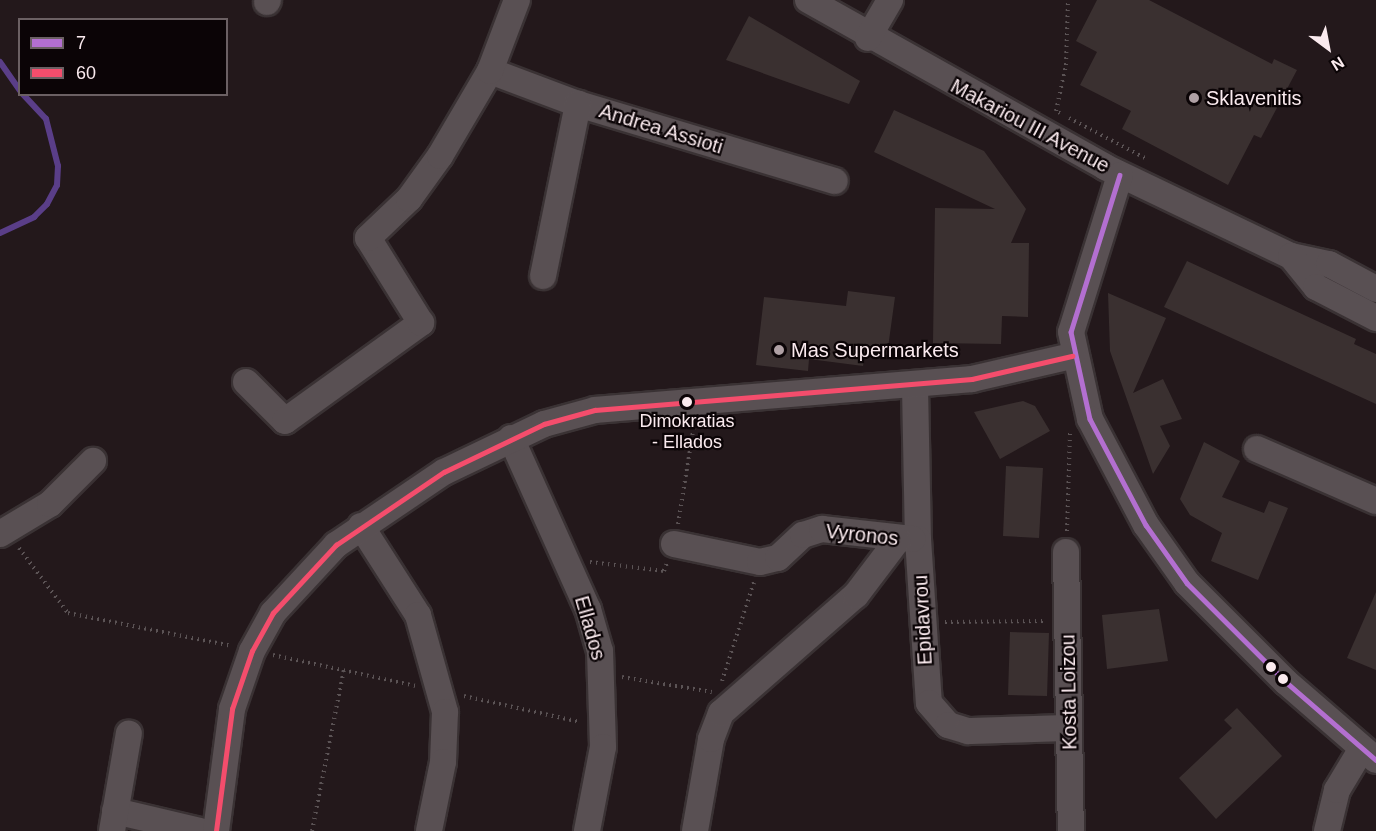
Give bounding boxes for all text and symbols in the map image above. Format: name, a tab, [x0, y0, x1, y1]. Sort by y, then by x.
legend	[18, 18, 228, 96]
north arrow	[1298, 18, 1358, 78]
text: 7	[76, 33, 86, 53]
text: N	[1328, 53, 1347, 74]
text: 60	[76, 63, 96, 83]
street label: Makariou III Avenue	[946, 74, 1114, 178]
place label: Sklavenitis	[1206, 86, 1302, 110]
marker: Sklavenitis	[1187, 91, 1201, 105]
street label: Andrea Assioti	[596, 99, 726, 159]
place label: Mas Supermarkets	[791, 338, 959, 362]
marker: Mas Supermarkets	[772, 343, 786, 357]
marker: Dimokratias - Ellados	[681, 396, 693, 408]
place label: Dimokratias - Ellados	[639, 411, 735, 454]
street label: Vyronos	[825, 519, 899, 551]
street label: Epidavrou	[909, 574, 937, 666]
street label: Ellados	[569, 593, 611, 663]
street label: Kosta Loizou	[1056, 634, 1082, 750]
unlabelled marker	[1265, 661, 1277, 673]
unlabelled marker	[1277, 673, 1289, 685]

